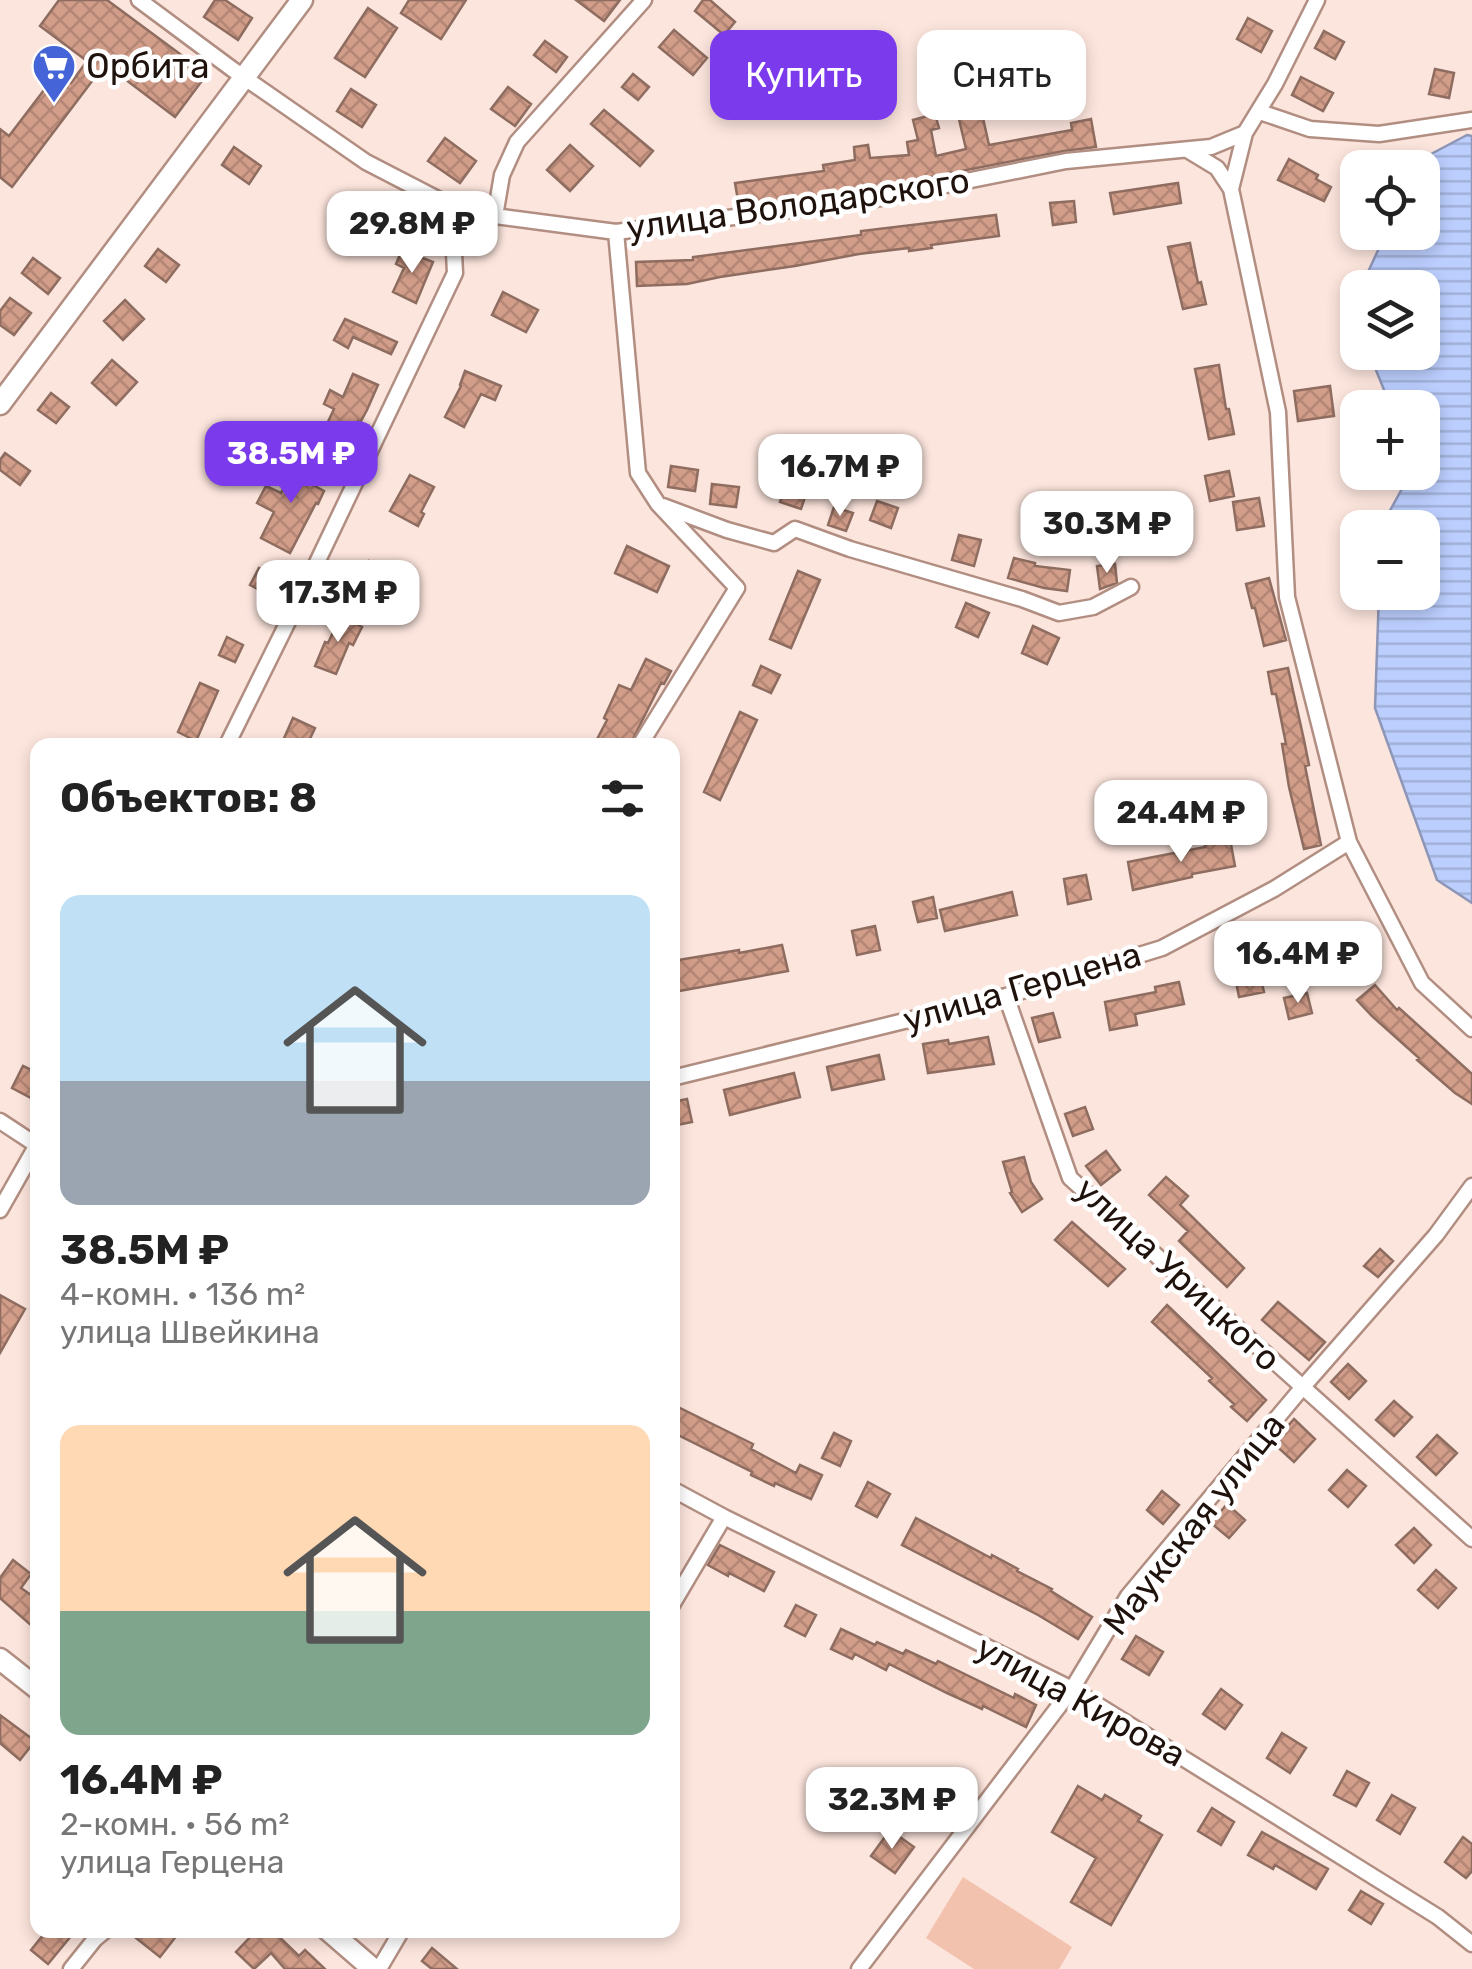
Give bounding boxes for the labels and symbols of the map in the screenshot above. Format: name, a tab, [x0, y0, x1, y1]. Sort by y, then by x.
supermarket icon: Орбита	[31, 43, 77, 104]
place label: Орбита	[86, 45, 209, 87]
street label: улица Володарского	[624, 159, 972, 249]
pin: 29.8M ₽	[320, 191, 504, 276]
pin: 38.5M ₽	[199, 421, 383, 506]
pin: 16.7M ₽	[748, 434, 932, 519]
pin: 30.3M ₽	[1015, 491, 1199, 576]
pin: 17.3M ₽	[246, 560, 430, 645]
pin: 24.4M ₽	[1089, 780, 1273, 865]
pin: 16.4M ₽	[1206, 921, 1390, 1006]
street label: улица Герцена	[898, 933, 1146, 1041]
street label: улица Урицкого	[1067, 1168, 1289, 1380]
street label: Маукская улица	[1094, 1405, 1294, 1643]
street label: улица Кирова	[969, 1626, 1193, 1776]
pin: 32.3M ₽	[800, 1767, 984, 1852]

